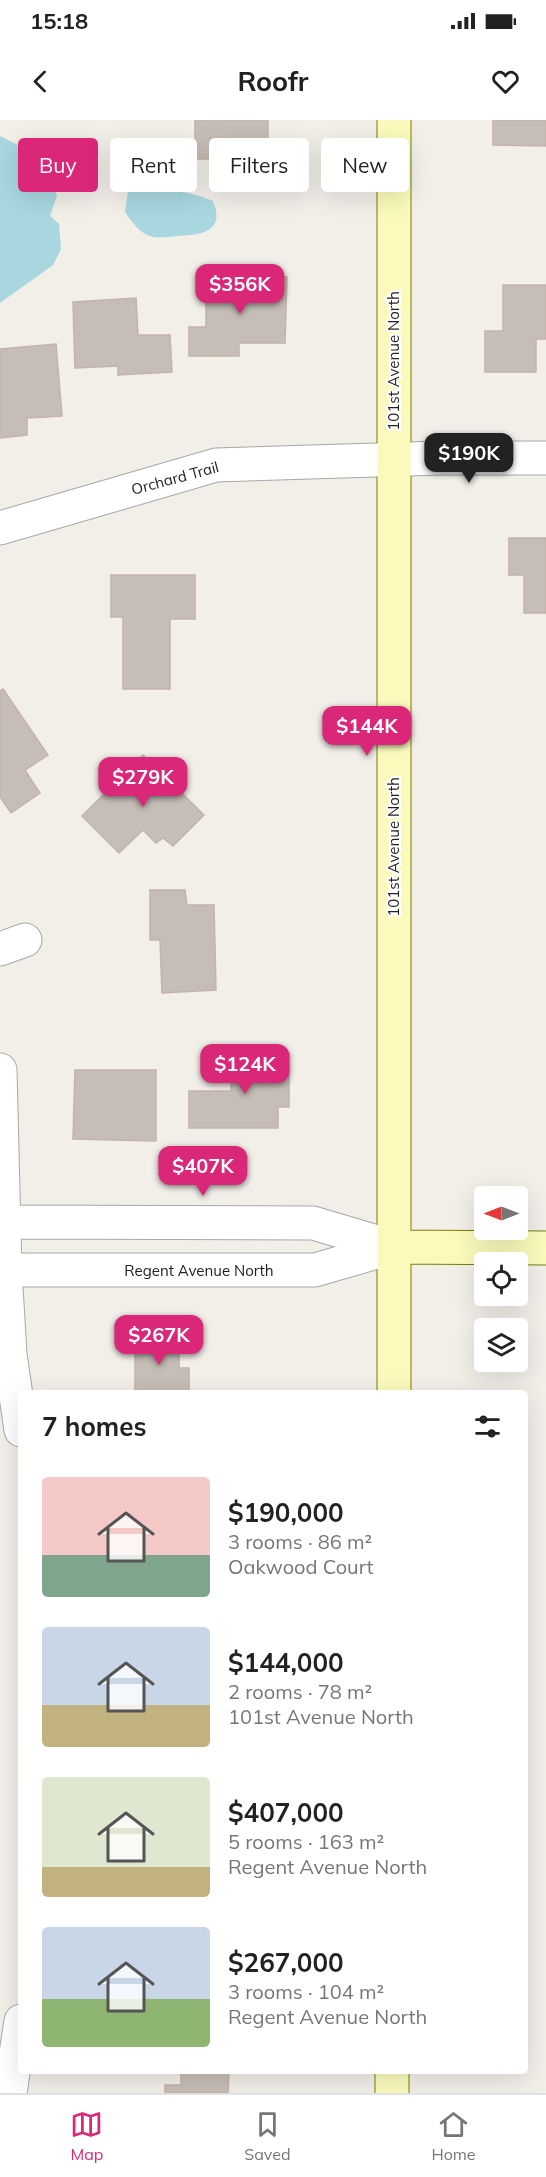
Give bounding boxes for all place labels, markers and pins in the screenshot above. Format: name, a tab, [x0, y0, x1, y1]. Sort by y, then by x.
pin: $356K	[198, 264, 282, 315]
pin: $190K	[427, 433, 511, 484]
pin: $144K	[325, 706, 409, 757]
pin: $279K	[101, 757, 185, 808]
pin: $124K	[203, 1044, 287, 1095]
pin: $407K	[161, 1146, 245, 1197]
pin: $267K	[117, 1315, 201, 1366]

